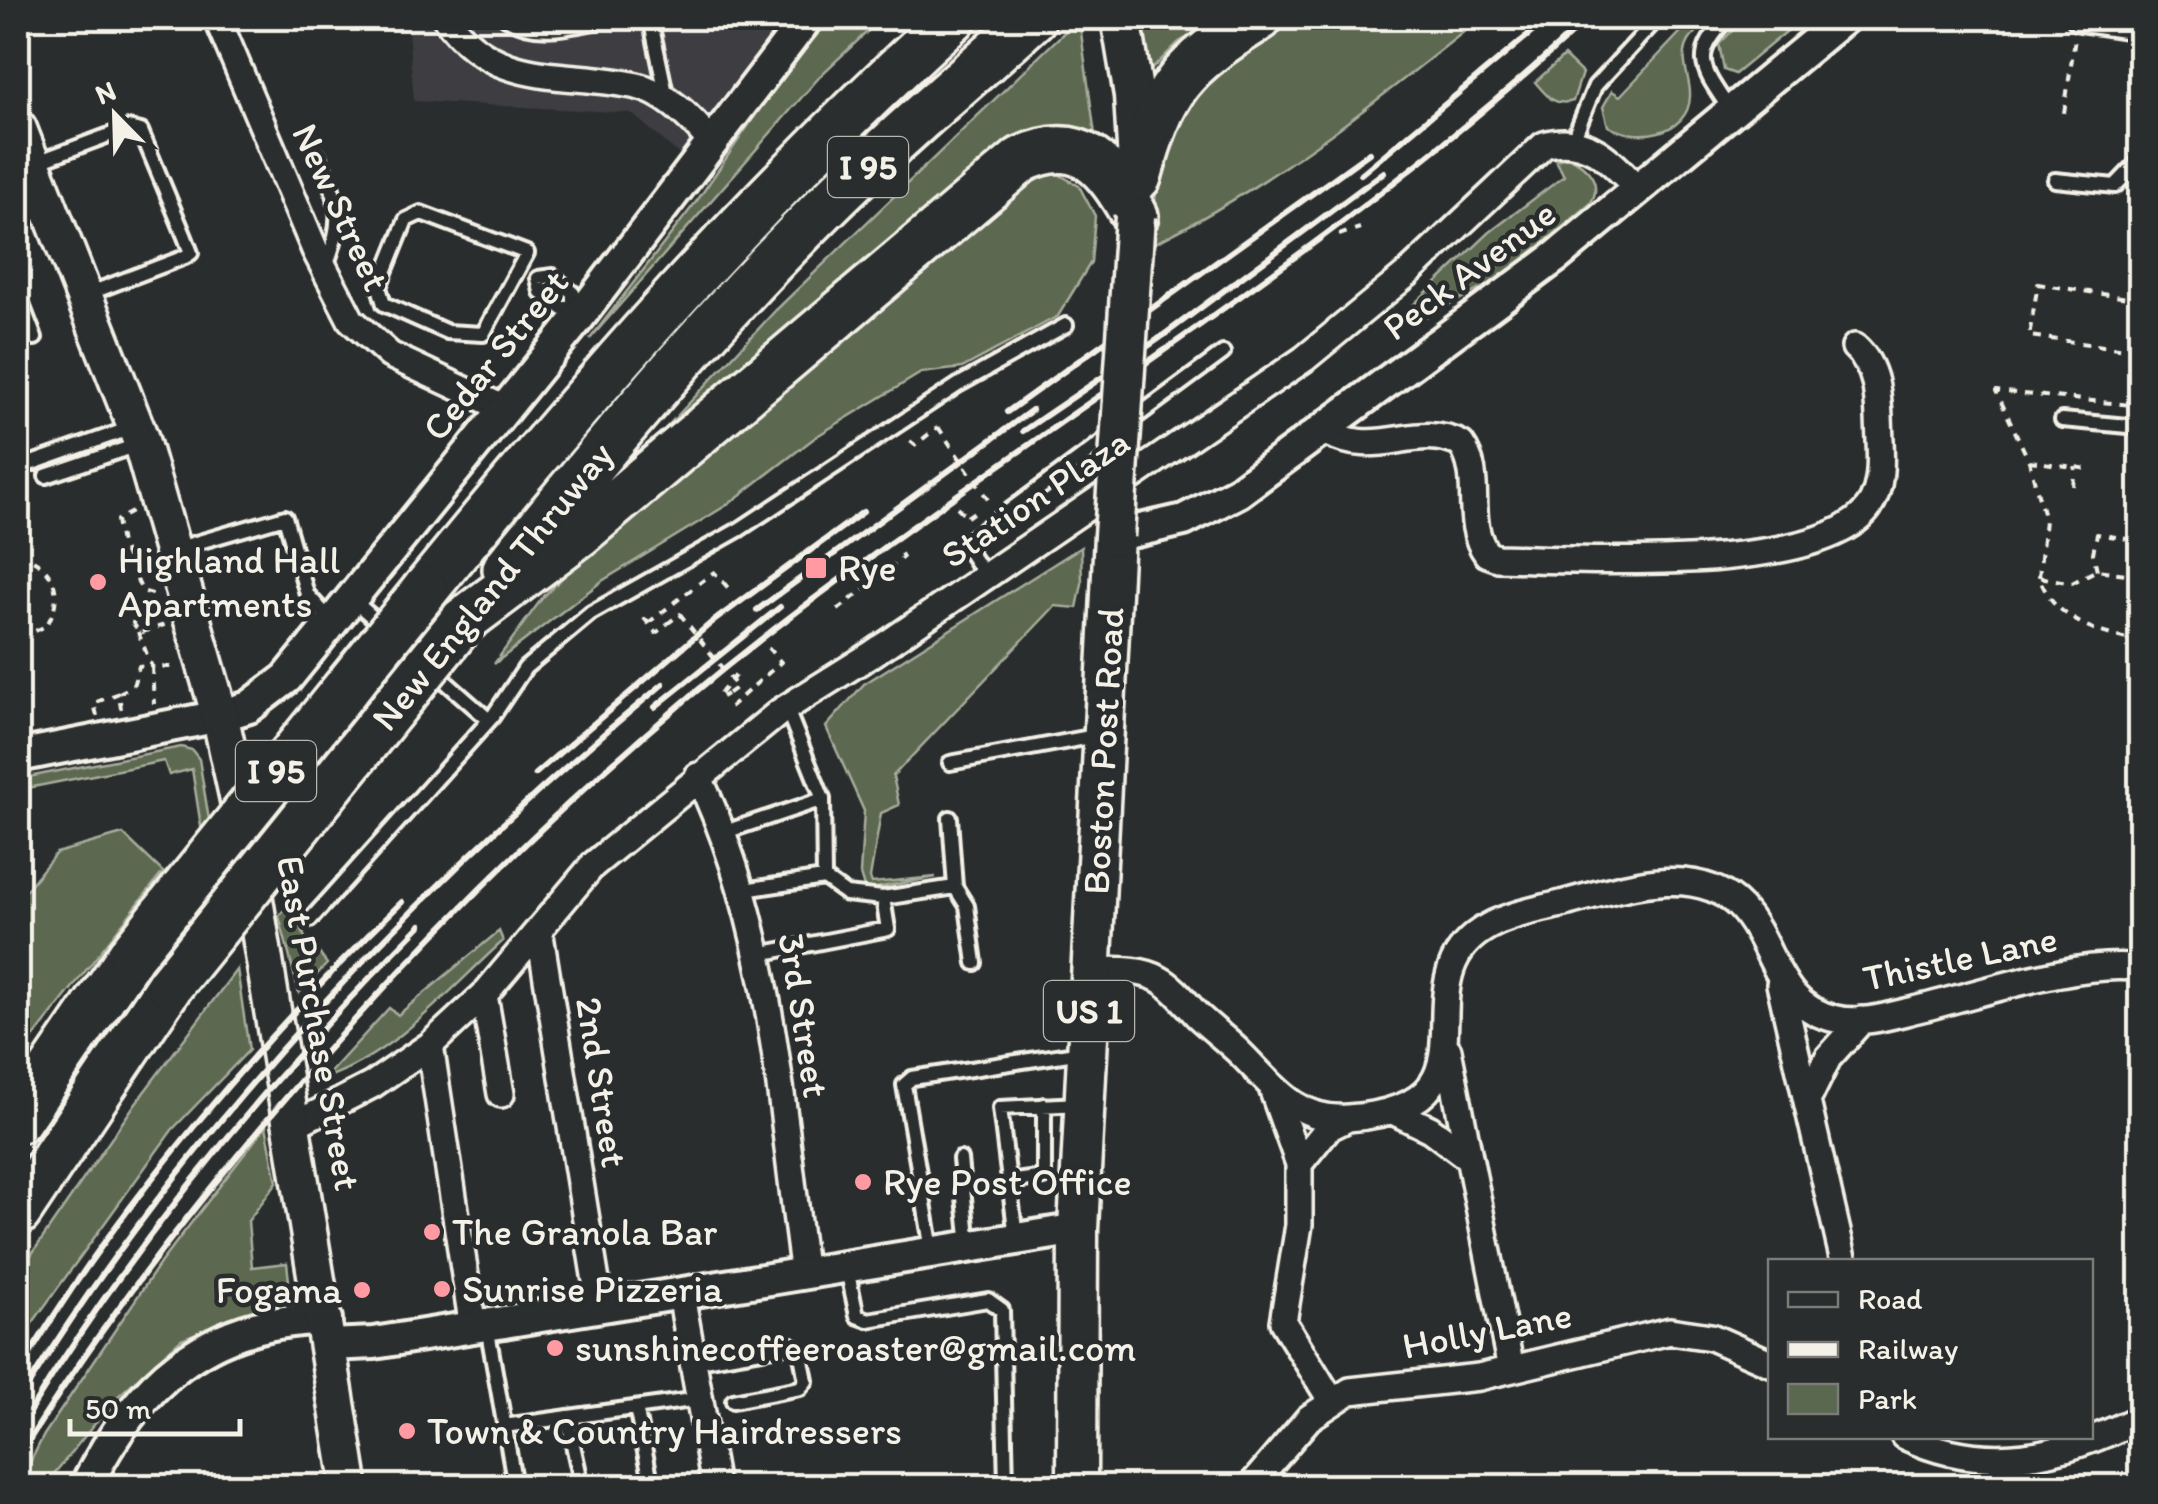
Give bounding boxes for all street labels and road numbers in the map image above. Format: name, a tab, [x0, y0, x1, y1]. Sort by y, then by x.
street label: New Street	[282, 116, 400, 298]
road number: I 95	[828, 137, 908, 197]
street label: Peck Avenue	[1373, 190, 1565, 350]
street label: Cedar Street	[412, 260, 578, 450]
street label: Station Plaza	[932, 418, 1138, 578]
street label: New England Thruway	[361, 432, 623, 740]
street label: Boston Post Road	[1073, 606, 1134, 896]
road number: I 95	[236, 741, 316, 801]
street label: East Purchase Street	[267, 852, 371, 1194]
street label: Thistle Lane	[1859, 915, 2061, 1001]
street label: 3rd Street	[768, 930, 840, 1100]
road number: US 1	[1044, 981, 1134, 1041]
street label: 2nd Street	[566, 994, 638, 1170]
street label: Holly Lane	[1398, 1291, 1576, 1369]

